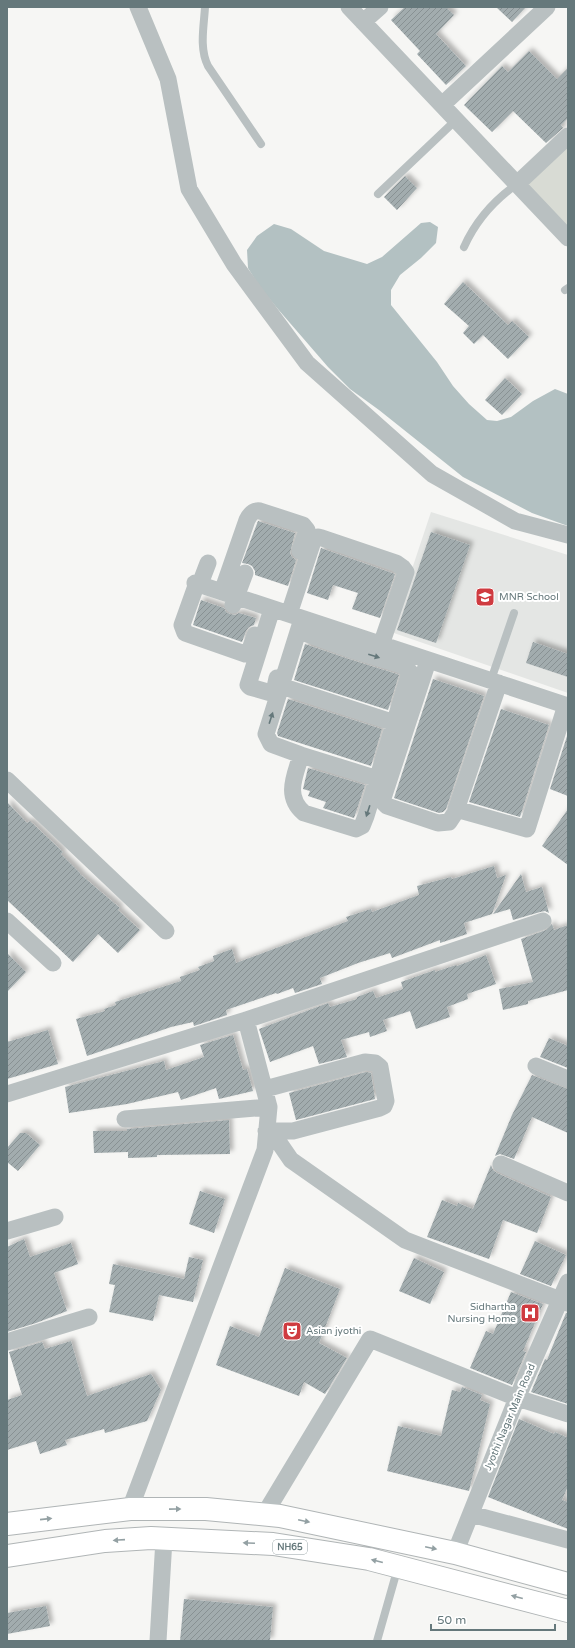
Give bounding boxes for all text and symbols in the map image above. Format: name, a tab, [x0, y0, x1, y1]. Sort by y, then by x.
school or university icon: MNR School	[474, 586, 496, 608]
place label: MNR School	[499, 591, 559, 603]
one-way arrow	[368, 653, 380, 659]
one-way arrow	[268, 712, 274, 724]
one-way arrow	[364, 805, 370, 817]
place label: Sidhartha Nursing Home	[448, 1301, 516, 1325]
hospital icon: Sidhartha Nursing Home	[519, 1302, 541, 1324]
theatre icon: Asian jyothi	[281, 1320, 303, 1342]
place label: Asian jyothi	[306, 1325, 361, 1337]
street label: Jyothi Nagar Main Road	[482, 1362, 538, 1472]
one-way arrow	[169, 1506, 182, 1512]
one-way arrow	[40, 1516, 52, 1522]
one-way arrow	[298, 1518, 310, 1524]
one-way arrow	[113, 1537, 125, 1544]
one-way arrow	[242, 1540, 255, 1546]
road number: NH65	[273, 1540, 307, 1554]
one-way arrow	[425, 1545, 438, 1551]
one-way arrow	[371, 1558, 384, 1564]
one-way arrow	[511, 1594, 523, 1600]
scale bar	[431, 1606, 555, 1632]
text: 50 m	[437, 1613, 466, 1627]

